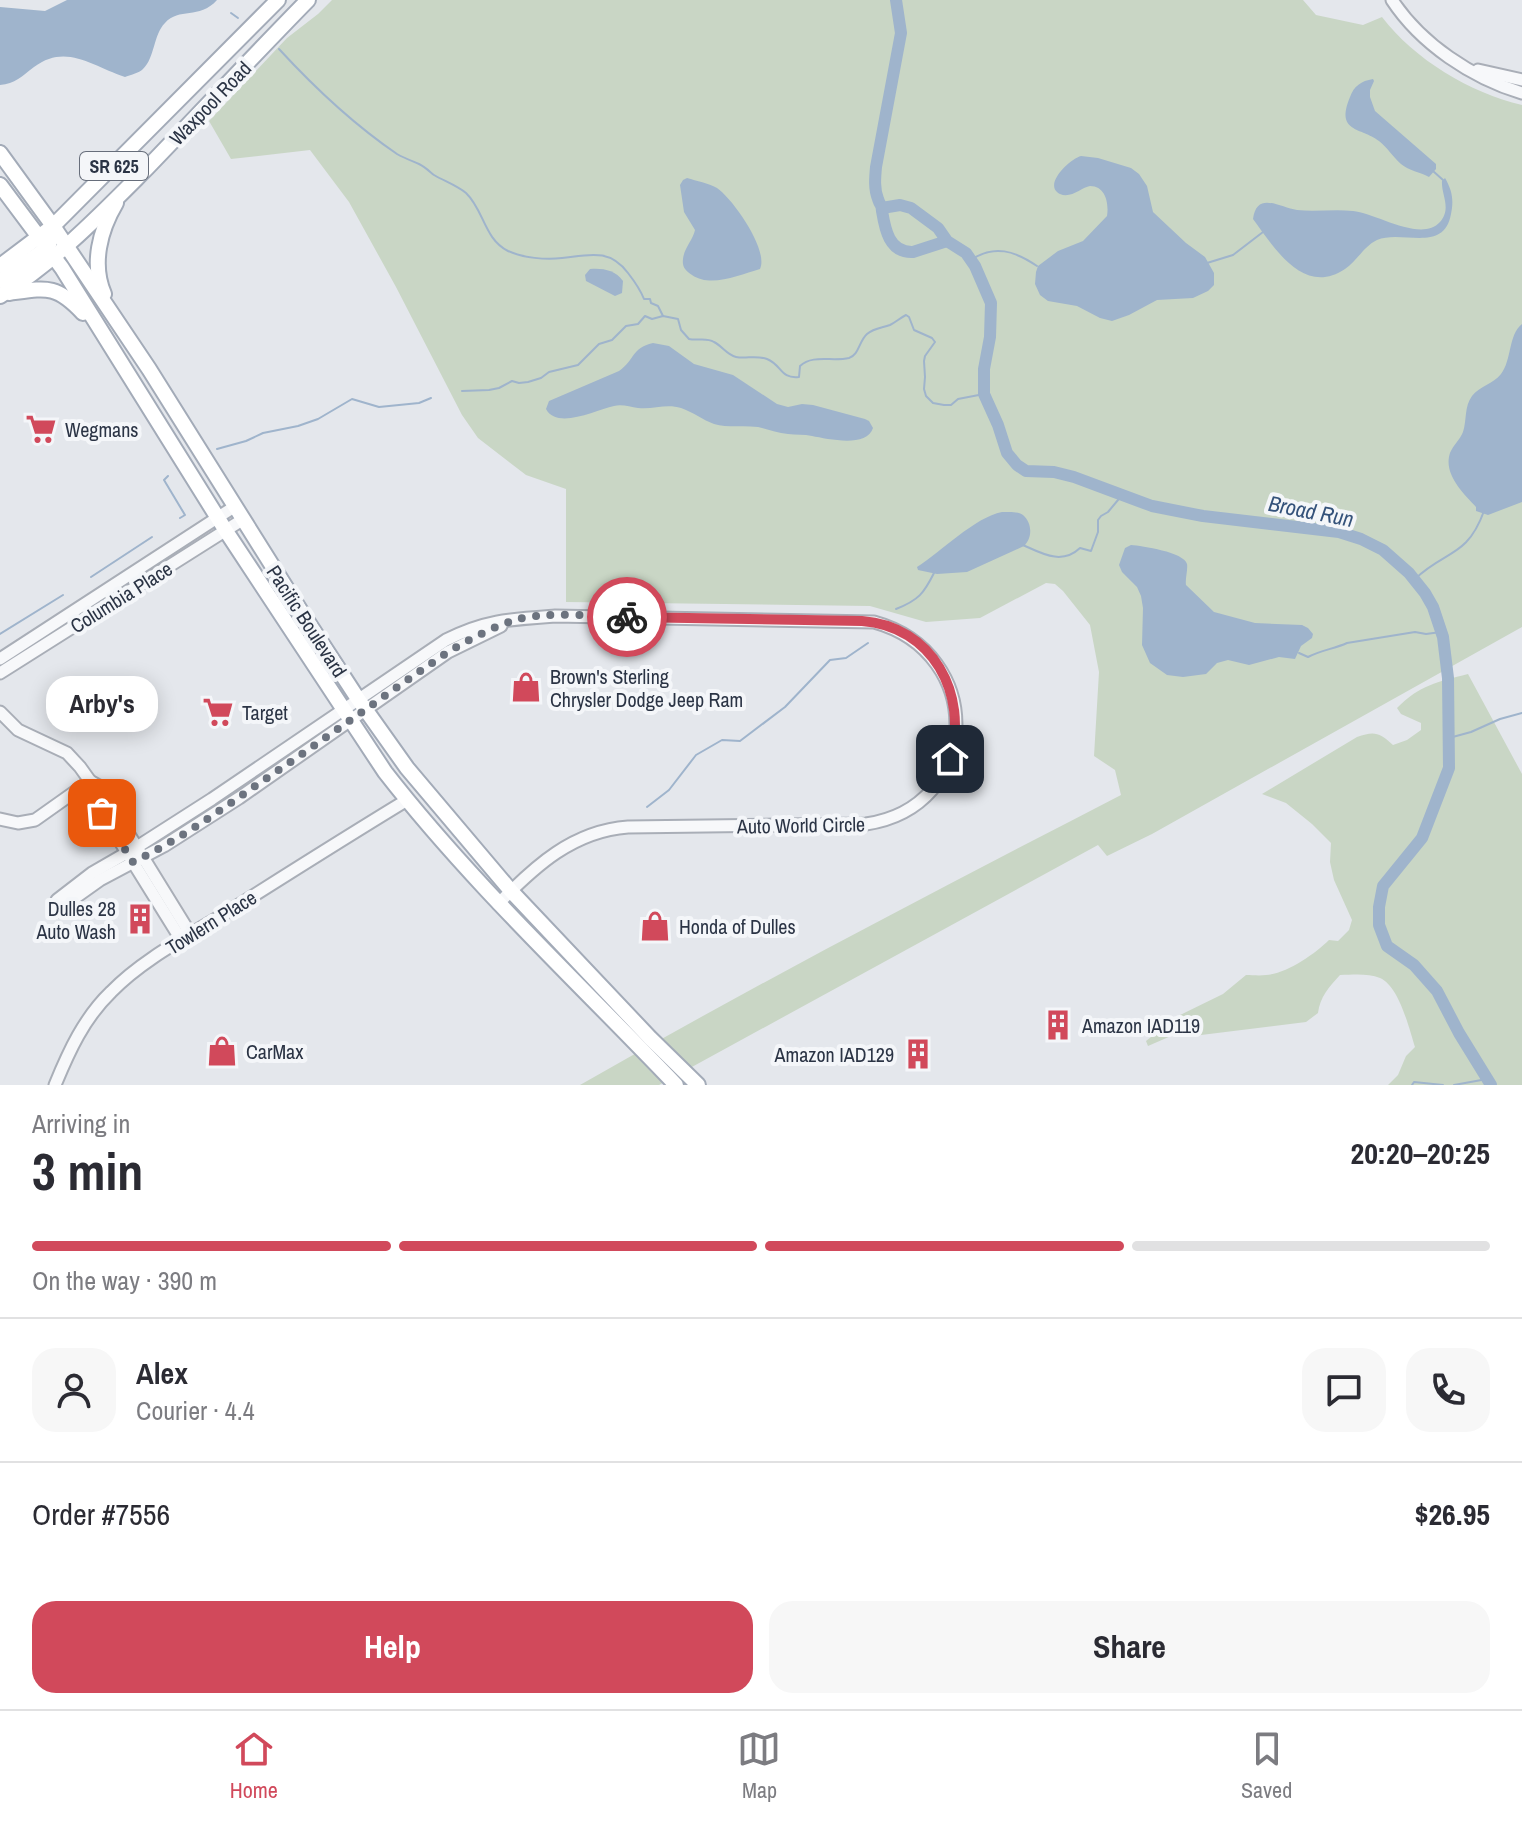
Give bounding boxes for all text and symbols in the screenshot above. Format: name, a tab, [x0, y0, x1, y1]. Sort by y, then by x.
street label: Waxpool Road	[163, 55, 257, 151]
road number: SR 625	[80, 152, 148, 180]
supermarket icon: Wegmans	[24, 412, 58, 446]
place label: Wegmans	[65, 416, 139, 443]
water label: Broad Run	[1266, 488, 1356, 534]
street label: Columbia Place	[65, 555, 177, 639]
street label: Pacific Boulevard	[261, 560, 353, 682]
courier	[587, 577, 667, 657]
icon: bike	[605, 595, 649, 639]
place label: Brown's Sterling Chrysler Dodge Jeep Ram	[550, 663, 743, 713]
shop icon: Brown's Sterling Chrysler Dodge Jeep Ram	[509, 670, 543, 704]
callout: Arby's	[46, 677, 158, 733]
text: Arby's	[69, 686, 135, 721]
supermarket icon: Target	[201, 695, 235, 729]
place label: Target	[242, 699, 288, 726]
pin	[916, 725, 984, 793]
icon: home	[928, 737, 972, 781]
pin	[68, 779, 136, 847]
icon: bag	[80, 791, 124, 835]
street label: Auto World Circle	[736, 810, 865, 840]
street label: Towlern Place	[161, 884, 261, 960]
place label: Dulles 28 Auto Wash	[35, 895, 116, 945]
building icon: Dulles 28 Auto Wash	[123, 902, 157, 936]
shop icon: Honda of Dulles	[638, 909, 672, 943]
place label: Honda of Dulles	[679, 913, 796, 940]
building icon: Amazon IAD119	[1041, 1008, 1075, 1042]
place label: Amazon IAD119	[1081, 1012, 1200, 1039]
shop icon: CarMax	[205, 1034, 239, 1068]
building icon: Amazon IAD129	[901, 1037, 935, 1071]
place label: CarMax	[246, 1038, 304, 1065]
place label: Amazon IAD129	[774, 1041, 894, 1068]
text: Arriving in	[32, 1106, 130, 1141]
text: 20:20–20:25	[1351, 1133, 1490, 1173]
text: 3 min	[32, 1136, 143, 1206]
text: On the way · 390 m	[32, 1263, 217, 1298]
button: person	[32, 1348, 116, 1432]
button: chat	[1302, 1348, 1386, 1432]
button: phone	[1406, 1348, 1490, 1432]
text: Alex	[136, 1353, 188, 1393]
text: Courier · 4.4	[136, 1393, 255, 1428]
text: Order #7556	[32, 1494, 170, 1534]
text: $26.95	[1415, 1494, 1490, 1534]
button: Help	[32, 1601, 753, 1693]
button: Share	[769, 1601, 1490, 1693]
tab: Home	[230, 1727, 278, 1805]
tab: Map	[737, 1727, 781, 1805]
tab: Saved	[1241, 1727, 1292, 1805]

